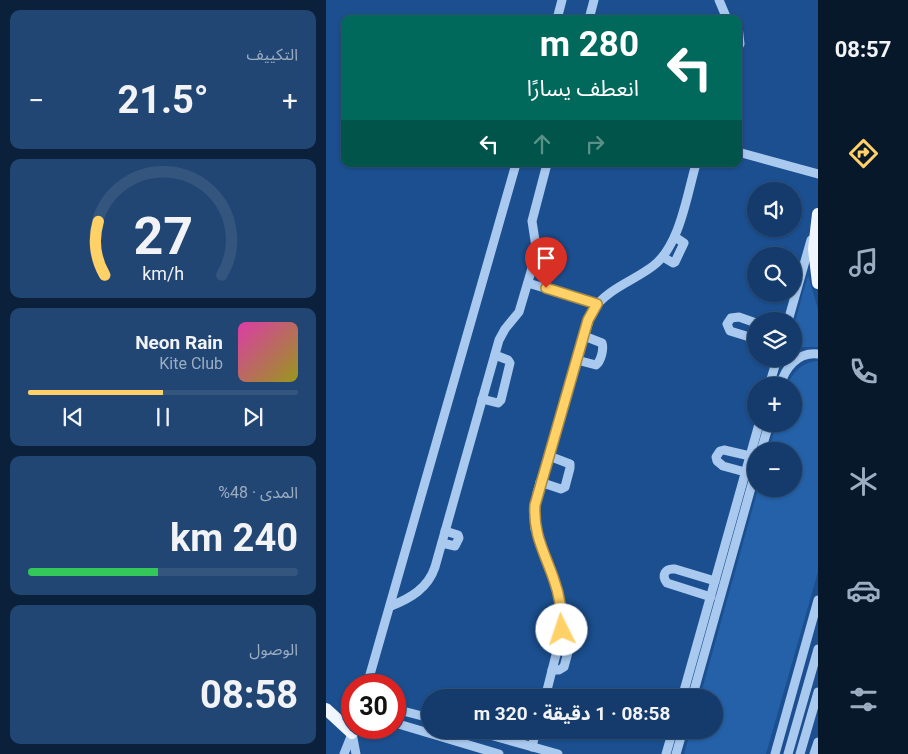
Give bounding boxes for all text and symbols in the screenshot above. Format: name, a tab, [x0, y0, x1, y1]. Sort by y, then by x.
text: 280 m	[540, 24, 639, 65]
icon: left	[657, 35, 722, 100]
text: 08:57	[835, 37, 891, 62]
text: التكييف	[246, 45, 298, 64]
text: انعطف يسارًا	[527, 76, 639, 101]
text: 21.5°	[117, 78, 209, 122]
text: −	[28, 84, 44, 117]
text: +	[282, 84, 298, 117]
icon: left	[475, 130, 503, 158]
icon: ahead	[528, 130, 556, 158]
icon: right	[581, 130, 609, 158]
icon: directions	[846, 136, 881, 171]
map controls	[747, 182, 802, 497]
button: sound	[747, 182, 802, 237]
text: 27	[133, 206, 193, 267]
pin	[525, 237, 567, 288]
icon: arrive	[532, 244, 560, 272]
icon: music	[846, 245, 881, 280]
button: search	[747, 247, 802, 302]
text: km/h	[142, 263, 184, 284]
button: layers	[747, 312, 802, 367]
text: Neon Rain	[135, 331, 223, 354]
text: Kite Club	[159, 354, 223, 373]
icon: phone	[846, 354, 881, 389]
button: +	[747, 377, 802, 432]
icon: previous	[59, 403, 87, 431]
icon: pause	[149, 403, 177, 431]
icon: next	[239, 403, 267, 431]
button: −	[747, 442, 802, 497]
icon: climate	[846, 464, 881, 499]
text: المدى · 48%	[218, 483, 298, 502]
text: 240 km	[170, 516, 298, 560]
icon: car	[846, 573, 881, 608]
position arrow	[535, 603, 587, 655]
text: الوصول	[249, 640, 298, 659]
text: 08:58	[200, 673, 298, 717]
speed limit sign: 30	[341, 674, 406, 739]
icon: filters	[846, 682, 881, 717]
text: 08:58 · 1 دقيقة · 320 m	[474, 702, 670, 725]

